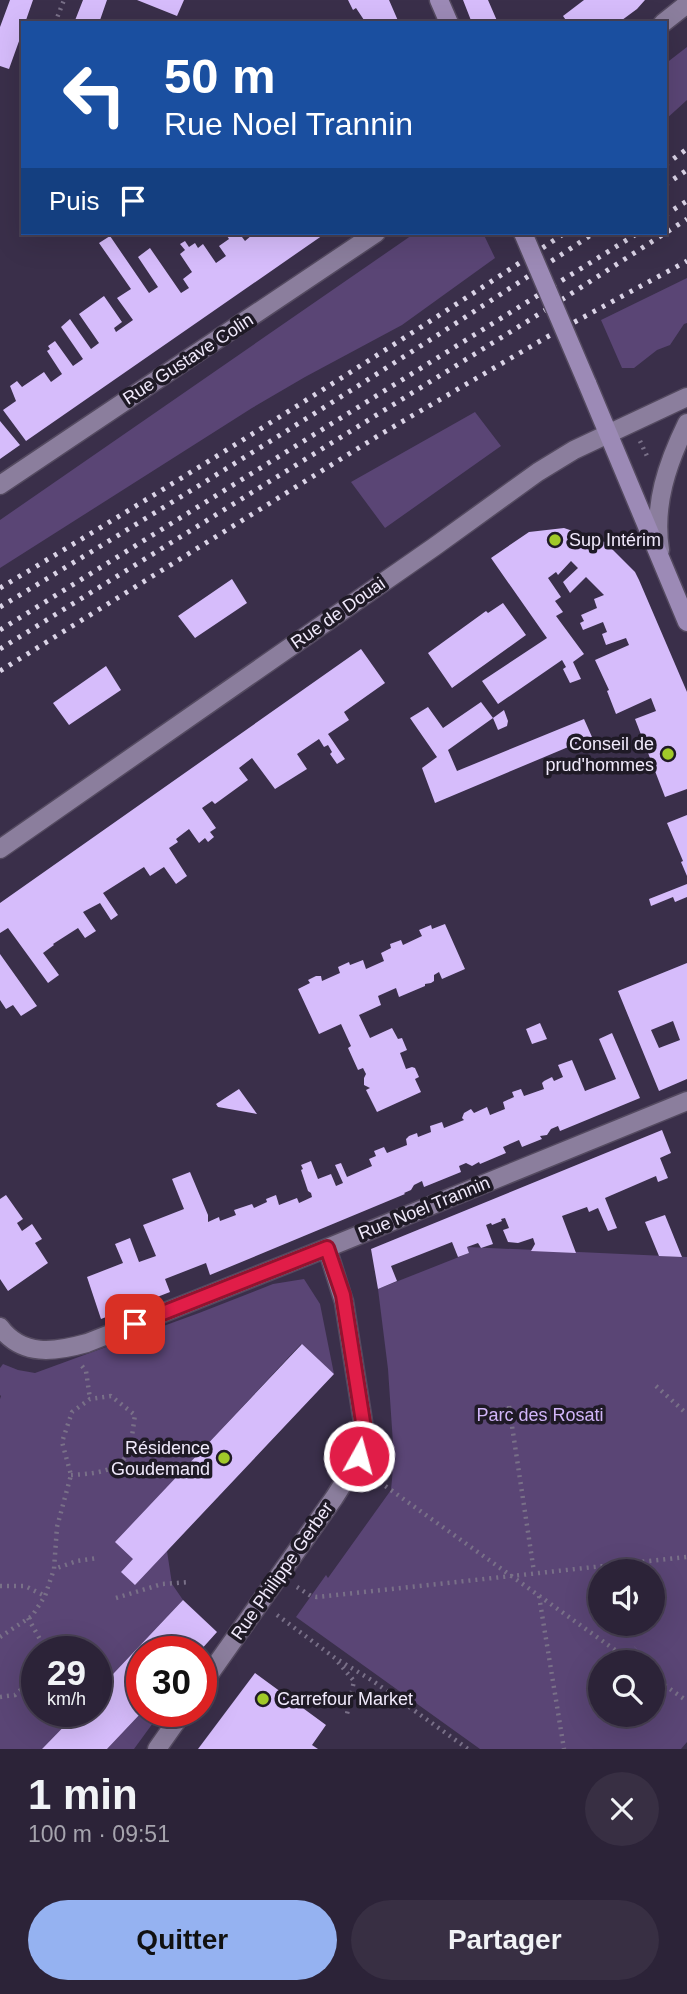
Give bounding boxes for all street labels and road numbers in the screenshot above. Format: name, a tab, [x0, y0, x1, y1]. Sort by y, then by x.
street label: Rue Gustave Colin	[119, 309, 257, 409]
street label: Rue de Douai	[287, 573, 389, 653]
street label: Rue Noel Trannin	[355, 1172, 493, 1244]
street label: Rue Philippe Gerber	[227, 1498, 337, 1644]

